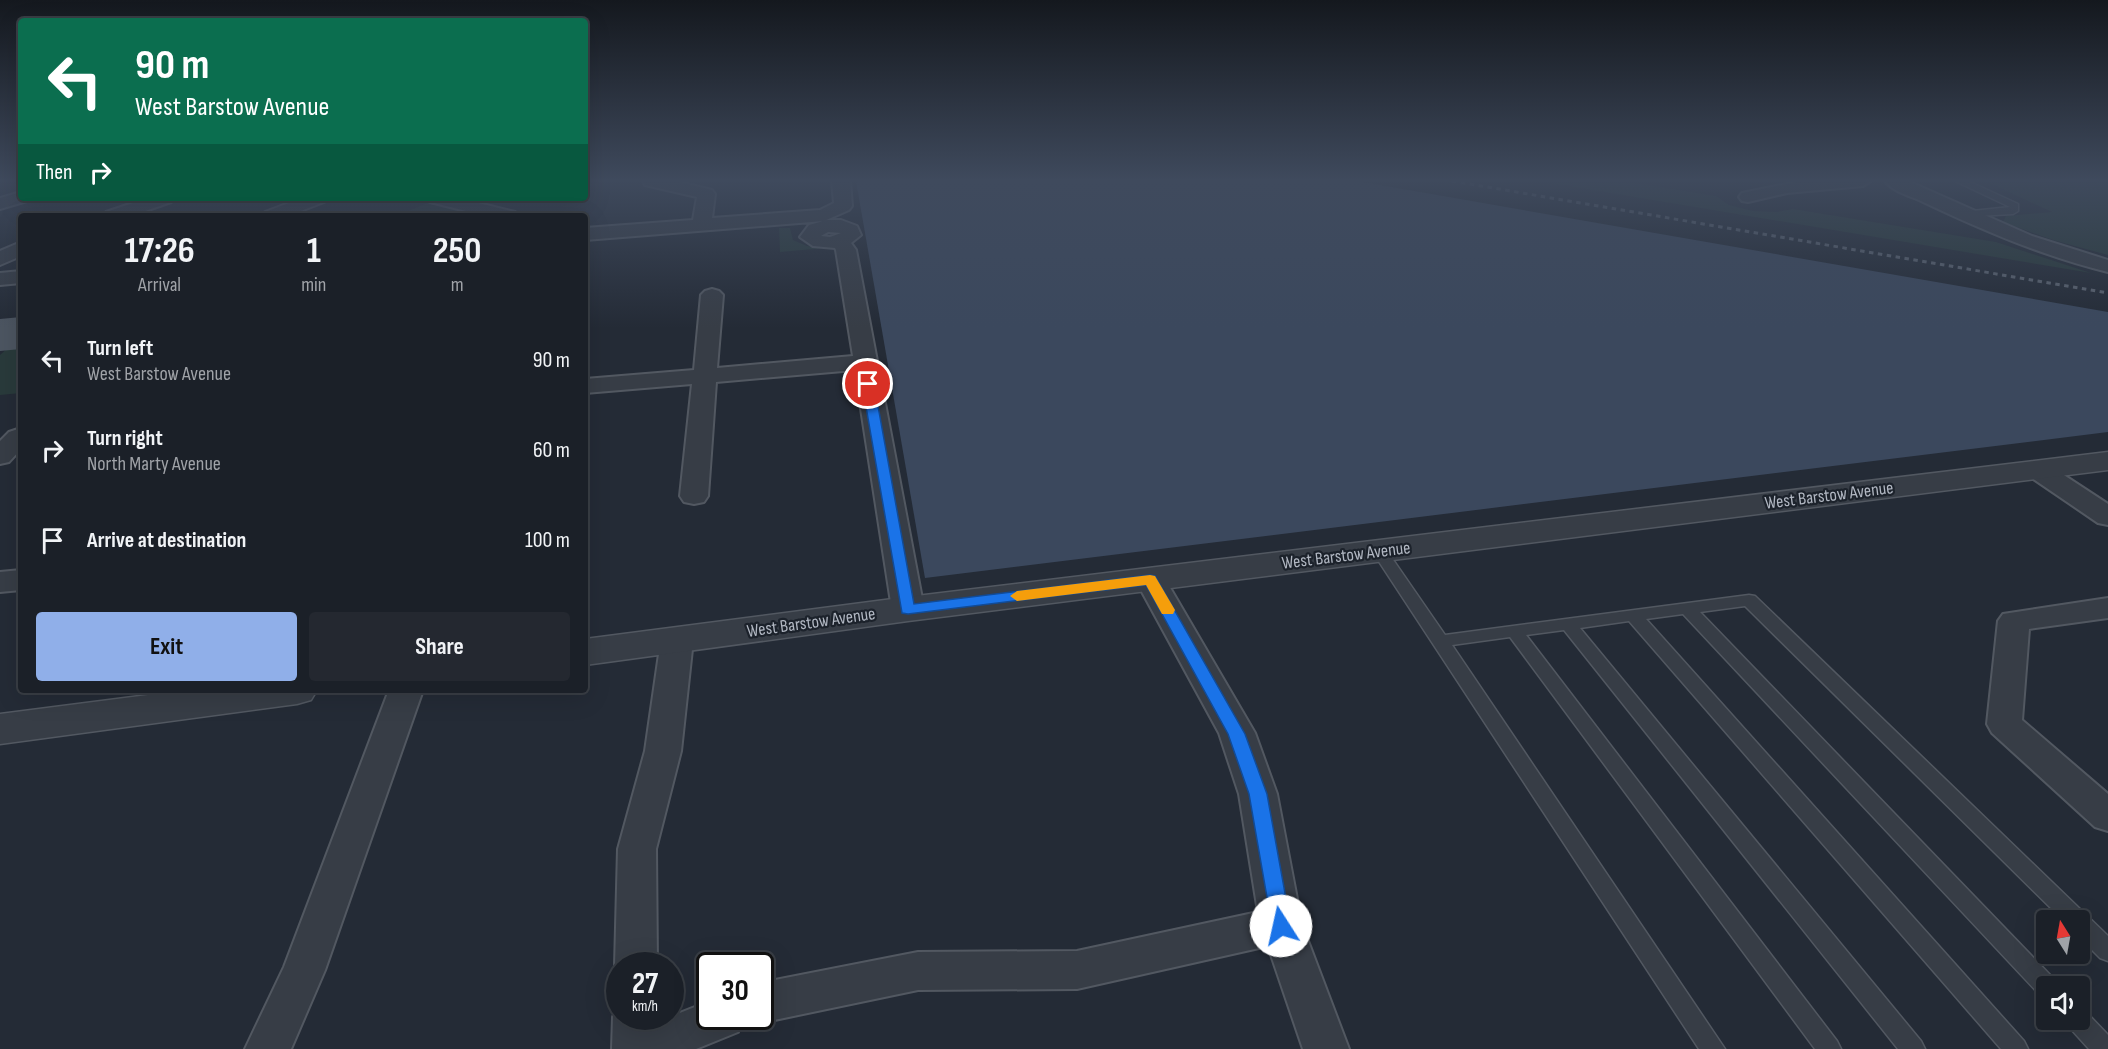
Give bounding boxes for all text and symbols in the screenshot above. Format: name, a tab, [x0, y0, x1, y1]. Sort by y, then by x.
text: 90 m	[135, 40, 209, 91]
icon: left	[36, 42, 114, 120]
text: West Barstow Avenue	[135, 91, 329, 123]
icon: right	[84, 156, 117, 189]
text: Then	[36, 159, 72, 186]
text: 17:26	[124, 230, 195, 273]
text: 1	[307, 230, 321, 273]
text: 250	[433, 230, 481, 273]
text: Arrival	[138, 273, 181, 297]
text: min	[301, 273, 326, 297]
text: m	[451, 273, 464, 297]
text: Turn left	[87, 335, 153, 362]
icon: left	[36, 344, 69, 377]
text: 90 m	[533, 347, 570, 374]
pin	[842, 358, 893, 409]
text: West Barstow Avenue	[87, 362, 231, 386]
icon: arrive	[851, 367, 884, 400]
text: Turn right	[87, 425, 163, 452]
icon: right	[36, 434, 69, 467]
text: 60 m	[533, 437, 570, 464]
text: North Marty Avenue	[87, 452, 221, 476]
street label: West Barstow Avenue	[1763, 477, 1895, 514]
icon: arrive	[36, 524, 69, 557]
text: Arrive at destination	[87, 527, 246, 554]
text: 100 m	[525, 527, 570, 554]
street label: West Barstow Avenue	[1280, 537, 1412, 574]
street label: West Barstow Avenue	[745, 603, 877, 642]
button: Exit	[36, 612, 297, 681]
button: Share	[309, 612, 570, 681]
position arrow	[1249, 894, 1313, 958]
north arrow	[2036, 910, 2090, 964]
map controls	[2036, 910, 2090, 1030]
speed limit sign: 30	[696, 952, 774, 1030]
text: 27	[632, 966, 658, 1002]
button: sound	[2036, 976, 2090, 1030]
text: km/h	[632, 997, 658, 1016]

